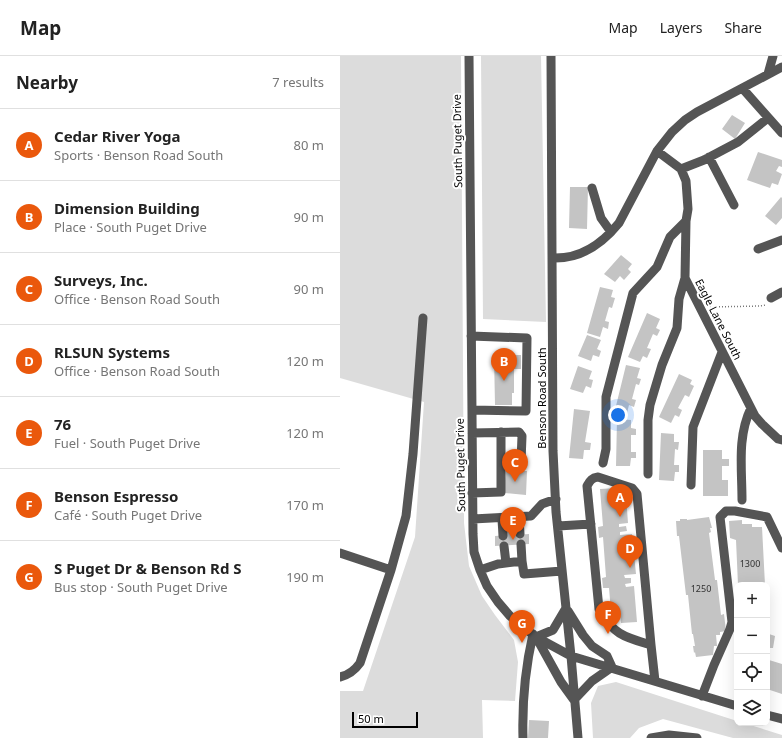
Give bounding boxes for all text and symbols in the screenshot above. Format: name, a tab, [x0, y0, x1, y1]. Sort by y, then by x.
text: Map	[20, 15, 61, 41]
text: Map	[609, 18, 638, 37]
text: Layers	[660, 18, 702, 37]
text: Share	[724, 18, 762, 37]
text: Nearby	[16, 71, 78, 94]
text: 7 results	[272, 73, 324, 91]
street label: South Puget Drive	[449, 94, 465, 188]
text: Cedar River Yoga	[54, 126, 181, 146]
text: A	[25, 136, 34, 154]
text: 80 m	[294, 136, 324, 154]
text: Sports · Benson Road South	[54, 146, 223, 164]
text: Dimension Building	[54, 198, 200, 218]
text: B	[25, 208, 33, 226]
text: 90 m	[294, 208, 324, 226]
text: Place · South Puget Drive	[54, 218, 207, 236]
text: Surveys, Inc.	[54, 270, 148, 290]
street label: Eagle Lane South	[692, 276, 746, 362]
text: C	[25, 280, 33, 298]
text: 90 m	[294, 280, 324, 298]
text: Office · Benson Road South	[54, 290, 220, 308]
text: RLSUN Systems	[54, 342, 170, 362]
street label: Benson Road South	[534, 347, 549, 449]
pin: B	[491, 348, 517, 381]
text: D	[24, 352, 34, 370]
text: 120 m	[286, 352, 324, 370]
text: Office · Benson Road South	[54, 362, 220, 380]
your location	[608, 405, 628, 425]
text: 76	[54, 414, 71, 434]
street label: South Puget Drive	[452, 418, 468, 512]
text: E	[25, 424, 33, 442]
text: 120 m	[286, 424, 324, 442]
text: Fuel · South Puget Drive	[54, 434, 200, 452]
pin: C	[502, 449, 528, 482]
pin: A	[607, 484, 633, 517]
text: Benson Espresso	[54, 486, 178, 506]
text: F	[25, 496, 33, 514]
text: 170 m	[286, 496, 324, 514]
text: Café · South Puget Drive	[54, 506, 202, 524]
pin: E	[500, 507, 526, 540]
pin: D	[617, 535, 643, 568]
house number: 1300	[740, 557, 760, 570]
text: S Puget Dr & Benson Rd S	[54, 558, 242, 578]
text: G	[24, 568, 34, 586]
text: 190 m	[286, 568, 324, 586]
text: Bus stop · South Puget Drive	[54, 578, 228, 596]
house number: 1250	[691, 582, 711, 595]
map controls	[734, 582, 770, 726]
button: +	[734, 582, 770, 618]
pin: F	[595, 601, 621, 634]
pin: G	[509, 610, 535, 643]
button: −	[734, 618, 770, 654]
button: locate	[734, 654, 770, 690]
button: layers	[734, 690, 770, 726]
scale bar	[352, 710, 418, 729]
text: 50 m	[358, 711, 384, 726]

